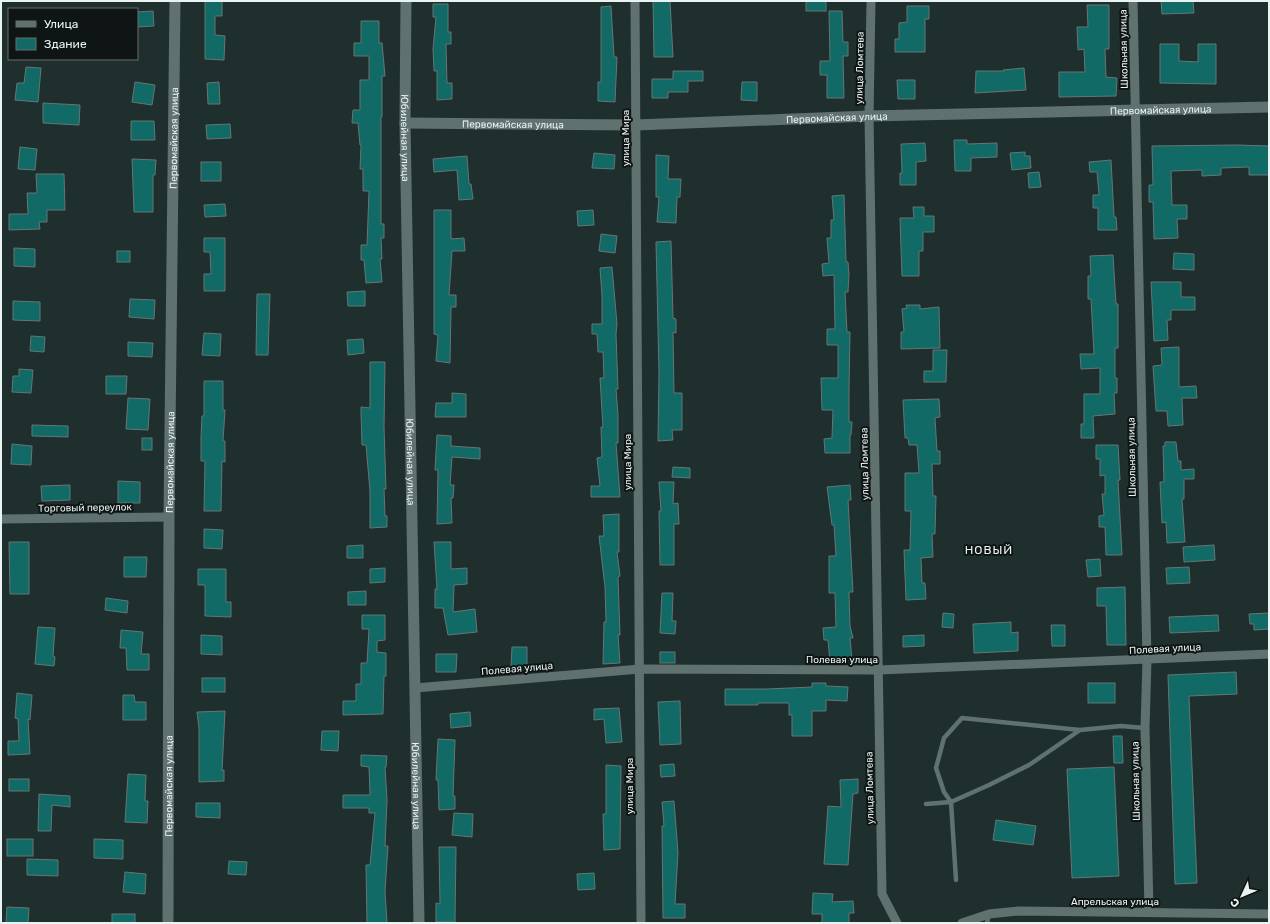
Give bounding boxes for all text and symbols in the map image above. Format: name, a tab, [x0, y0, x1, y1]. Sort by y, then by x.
legend	[8, 8, 138, 60]
street label: Школьная улица	[1117, 9, 1131, 89]
text: Улица	[44, 17, 78, 31]
street label: улица Ломтева	[853, 32, 867, 104]
text: Здание	[44, 37, 87, 51]
street label: Первомайская улица	[168, 87, 181, 189]
street label: Юбилейная улица	[398, 94, 411, 182]
street label: Первомайская улица	[1110, 103, 1212, 118]
street label: улица Мира	[620, 110, 632, 166]
street label: Первомайская улица	[786, 111, 888, 126]
street label: Первомайская улица	[462, 118, 564, 131]
street label: Первомайская улица	[164, 411, 177, 513]
street label: Школьная улица	[1125, 417, 1139, 497]
street label: Юбилейная улица	[403, 418, 417, 506]
street label: улица Ломтева	[858, 428, 872, 500]
street label: улица Мира	[622, 434, 634, 490]
street label: Торговый переулок	[38, 501, 133, 515]
district label: НОВЫЙ	[965, 543, 1013, 557]
street label: Полевая улица	[1129, 641, 1201, 657]
street label: Полевая улица	[806, 654, 878, 666]
street label: Полевая улица	[481, 660, 553, 678]
street label: Первомайская улица	[163, 735, 175, 837]
street label: Школьная улица	[1129, 741, 1143, 821]
street label: Юбилейная улица	[409, 742, 422, 830]
street label: улица Ломтева	[863, 752, 877, 824]
street label: улица Мира	[624, 758, 636, 814]
north arrow	[1222, 876, 1262, 916]
text: С	[1228, 895, 1243, 910]
street label: Апрельская улица	[1071, 896, 1159, 908]

